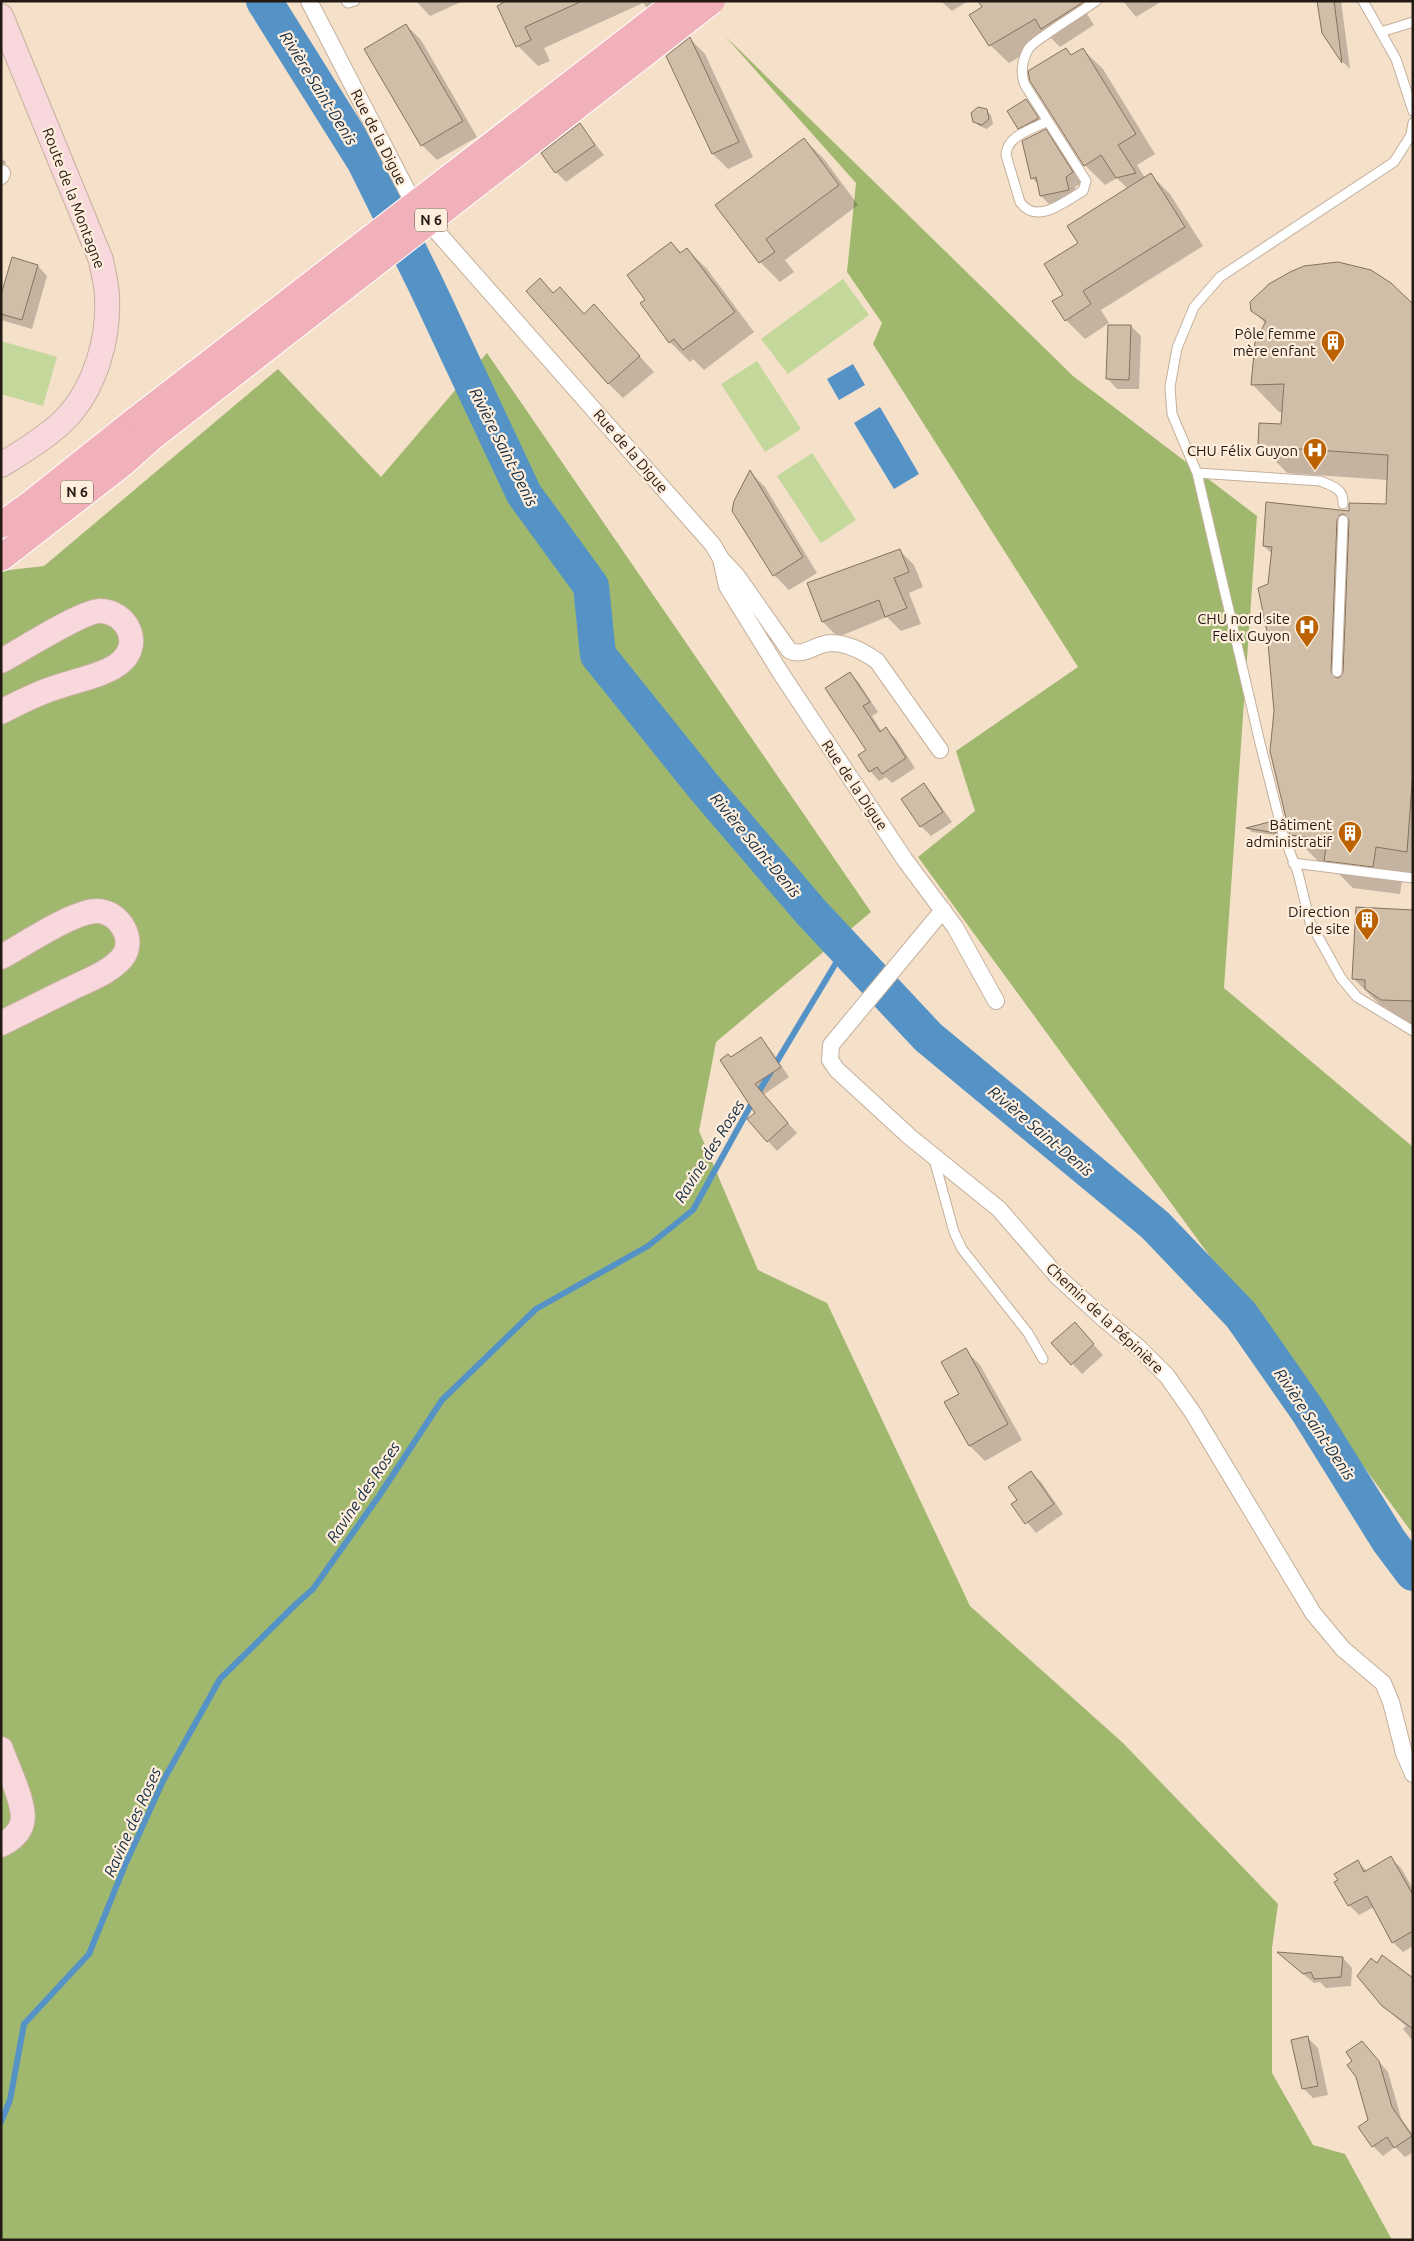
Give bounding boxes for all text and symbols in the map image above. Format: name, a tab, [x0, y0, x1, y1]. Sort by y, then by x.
water label: Rivière Saint-Denis	[277, 28, 361, 148]
street label: Rue de la Digue	[348, 86, 410, 188]
street label: Route de la Montagne	[39, 125, 109, 271]
road number: N 6	[415, 208, 447, 232]
place label: Pôle femme mère enfant	[1233, 325, 1316, 359]
building icon: Pôle femme mère enfant	[1320, 329, 1346, 363]
water label: Rivière Saint-Denis	[466, 385, 542, 510]
street label: Rue de la Digue	[590, 406, 672, 496]
hospital icon: CHU Félix Guyon	[1302, 437, 1328, 471]
place label: CHU Félix Guyon	[1187, 442, 1298, 459]
road number: N 6	[61, 481, 93, 504]
place label: CHU nord site Felix Guyon	[1197, 610, 1290, 644]
hospital icon: CHU nord site Felix Guyon	[1294, 614, 1320, 648]
street label: Rue de la Digue	[819, 737, 891, 833]
water label: Rivière Saint-Denis	[707, 789, 805, 901]
place label: Bâtiment administratif	[1246, 816, 1332, 850]
building icon: Bâtiment administratif	[1337, 820, 1363, 854]
place label: Direction de site	[1288, 903, 1350, 937]
building icon: Direction de site	[1354, 907, 1380, 941]
water label: Rivière Saint-Denis	[985, 1082, 1097, 1180]
water label: Ravine des Roses	[670, 1096, 748, 1206]
street label: Chemin de la Pépinière	[1043, 1259, 1167, 1377]
water label: Rivière Saint-Denis	[1271, 1365, 1359, 1483]
water label: Ravine des Roses	[323, 1438, 404, 1546]
water label: Ravine des Roses	[100, 1764, 164, 1879]

